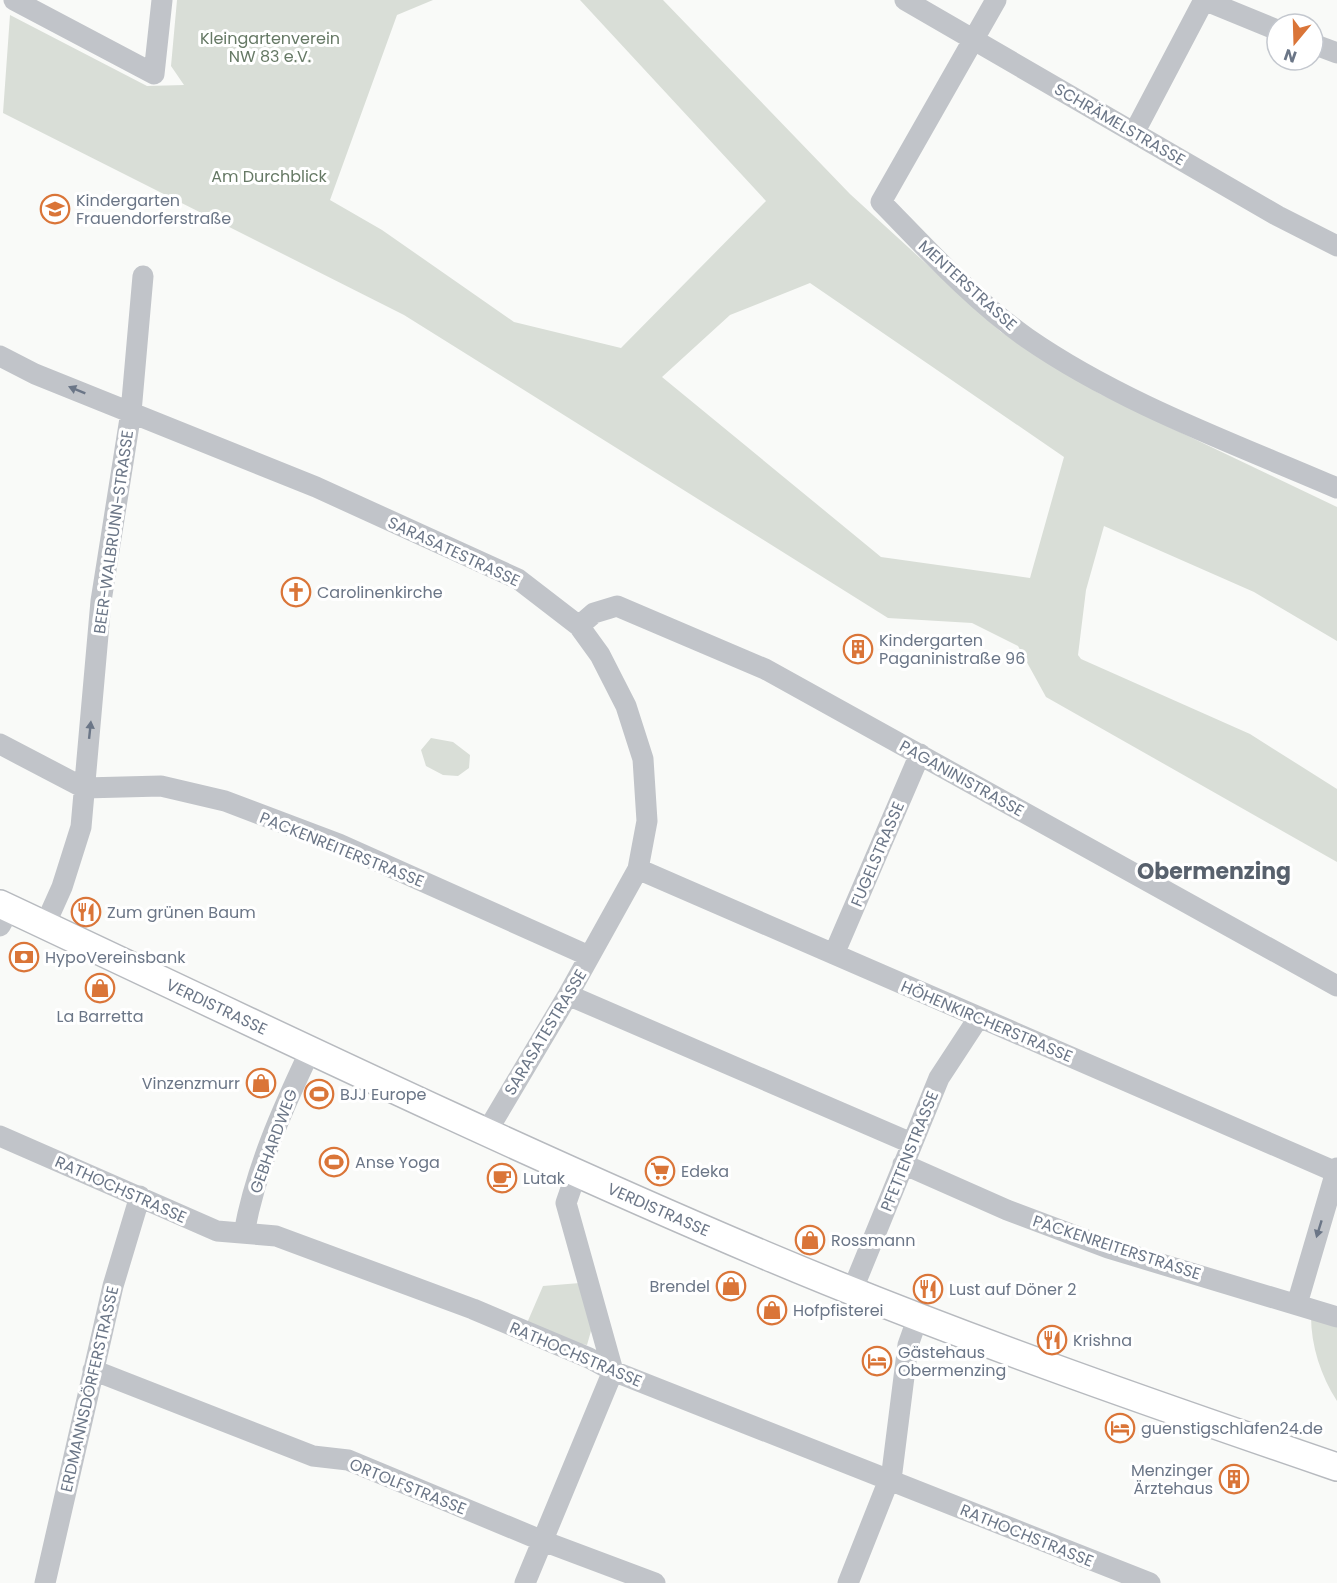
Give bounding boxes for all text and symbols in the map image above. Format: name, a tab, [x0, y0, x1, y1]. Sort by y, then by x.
north arrow	[1265, 12, 1325, 72]
park label: Kleingartenverein NW 83 e.V.	[200, 27, 340, 68]
text: N	[1281, 43, 1300, 69]
street label: SCHRÄMELSTRASSE	[1050, 78, 1189, 171]
park label: Am Durchblick	[211, 165, 328, 188]
place label: Kindergarten Frauendorferstraße	[76, 189, 231, 230]
school or university icon: Kindergarten Frauendorferstraße	[39, 193, 71, 225]
street label: MENTERSTRASSE	[913, 235, 1022, 336]
one-way arrow	[68, 385, 86, 395]
street label: BEER-WALBRUNN-STRASSE	[88, 429, 139, 635]
street label: SARASATESTRASSE	[384, 511, 524, 592]
church icon: Carolinenkirche	[280, 576, 312, 608]
place label: Carolinenkirche	[317, 581, 443, 604]
place label: Kindergarten Paganinistraße 96	[879, 629, 1025, 670]
building icon: Kindergarten Paganinistraße 96	[842, 633, 874, 665]
one-way arrow	[85, 720, 95, 739]
street label: PAGANINISTRASSE	[895, 735, 1028, 822]
street label: FUGELSTRASSE	[845, 798, 910, 910]
street label: PACKENREITERSTRASSE	[256, 806, 427, 893]
district label: Obermenzing	[1137, 856, 1291, 887]
restaurant icon: Zum grünen Baum	[70, 896, 102, 928]
place label: Zum grünen Baum	[107, 901, 256, 924]
bank icon: HypoVereinsbank	[8, 941, 40, 973]
place label: HypoVereinsbank	[45, 946, 186, 969]
street label: SARASATESTRASSE	[499, 965, 592, 1100]
shop icon: La Barretta	[84, 972, 116, 1004]
street label: VERDISTRASSE	[162, 973, 271, 1041]
street label: HÖHENKIRCHERSTRASSE	[897, 975, 1076, 1068]
place label: La Barretta	[57, 1005, 143, 1028]
shop icon: Vinzenzmurr	[245, 1067, 277, 1099]
place label: Vinzenzmurr	[142, 1072, 240, 1095]
sports icon: BJJ Europe	[303, 1078, 335, 1110]
place label: BJJ Europe	[340, 1083, 427, 1106]
street label: GEBHARDWEG	[244, 1086, 303, 1197]
street label: PFETTENSTRASSE	[875, 1088, 944, 1215]
sports icon: Anse Yoga	[318, 1146, 350, 1178]
street label: RATHOCHSTRASSE	[51, 1150, 190, 1229]
place label: Anse Yoga	[355, 1151, 440, 1174]
supermarket icon: Edeka	[644, 1155, 676, 1187]
place label: Edeka	[681, 1160, 729, 1183]
cafe icon: Lutak	[486, 1162, 518, 1194]
place label: Lutak	[523, 1167, 566, 1190]
street label: VERDISTRASSE	[604, 1177, 713, 1242]
street label: PACKENREITERSTRASSE	[1030, 1209, 1204, 1286]
one-way arrow	[1314, 1220, 1323, 1238]
shop icon: Rossmann	[794, 1224, 826, 1256]
place label: Rossmann	[831, 1229, 915, 1252]
shop icon: Brendel	[715, 1270, 747, 1302]
restaurant icon: Lust auf Döner 2	[912, 1273, 944, 1305]
place label: Brendel	[649, 1275, 710, 1298]
place label: Lust auf Döner 2	[949, 1278, 1076, 1301]
street label: ERDMANNSDÖRFERSTRASSE	[55, 1284, 124, 1494]
shop icon: Hofpfisterei	[756, 1294, 788, 1326]
place label: Hofpfisterei	[793, 1299, 884, 1322]
street label: RATHOCHSTRASSE	[506, 1316, 646, 1393]
restaurant icon: Krishna	[1036, 1324, 1068, 1356]
place label: Krishna	[1073, 1329, 1132, 1352]
place label: Gästehaus Obermenzing	[898, 1341, 1006, 1382]
hotel icon: Gästehaus Obermenzing	[861, 1345, 893, 1377]
hotel icon: guenstigschlafen24.de	[1104, 1412, 1136, 1444]
place label: guenstigschlafen24.de	[1141, 1417, 1323, 1440]
street label: ORTOLFSTRASSE	[346, 1453, 470, 1520]
place label: Menzinger Ärztehaus	[1131, 1459, 1213, 1500]
building icon: Menzinger Ärztehaus	[1218, 1463, 1250, 1495]
street label: RATHOCHSTRASSE	[957, 1498, 1097, 1573]

